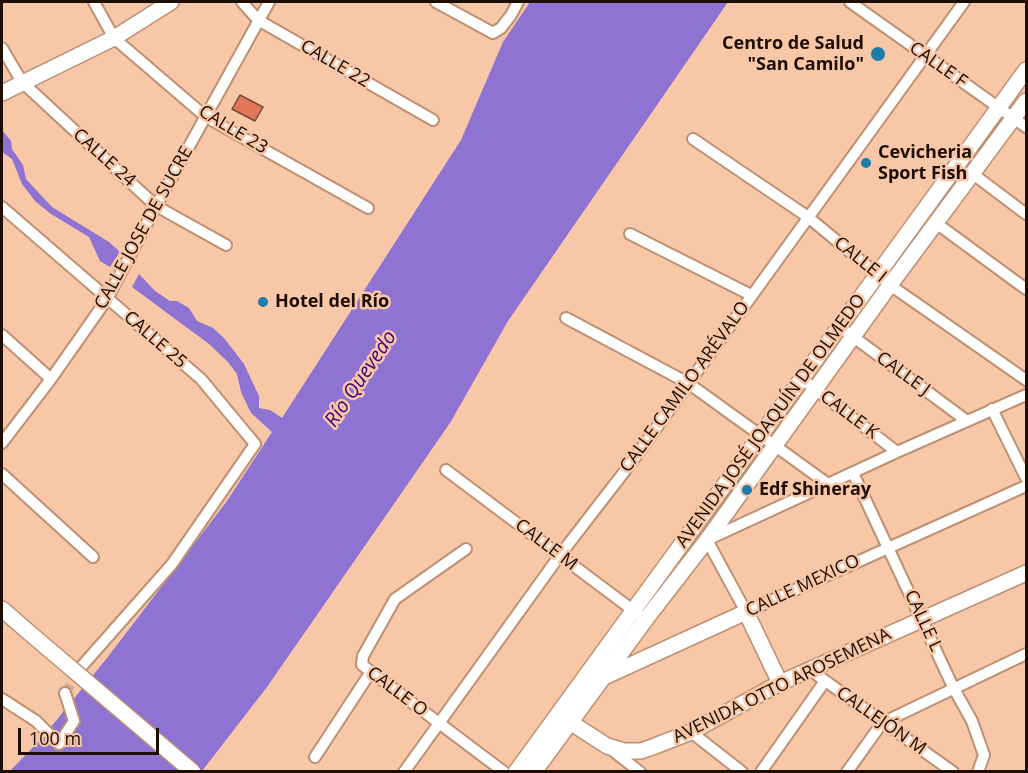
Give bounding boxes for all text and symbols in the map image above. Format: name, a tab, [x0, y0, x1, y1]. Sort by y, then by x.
place label: Centro de Salud "San Camilo"	[722, 33, 864, 76]
street label: CALLE 22	[296, 35, 374, 93]
street label: CALLE F	[905, 37, 971, 93]
marker: Centro de Salud "San Camilo"	[869, 45, 887, 63]
street label: CALLE 23	[195, 101, 271, 159]
street label: CALLE 24	[68, 124, 140, 192]
place label: Cevicheria Sport Fish	[878, 142, 972, 184]
street label: CALLE JOSE DE SUCRE	[90, 143, 198, 313]
marker: Cevicheria Sport Fish	[859, 156, 873, 170]
street label: CALLE I	[829, 232, 891, 288]
street label: AVENIDA JOSÉ JOAQUÍN DE OLMEDO	[672, 290, 870, 552]
place label: Hotel del Río	[275, 291, 389, 313]
marker: Hotel del Río	[256, 295, 270, 309]
street label: CALLE CAMILO ARÉVALO	[616, 297, 754, 477]
street label: CALLE 25	[119, 307, 191, 373]
water label: Río Quevedo	[320, 326, 402, 432]
street label: CALLE J	[872, 347, 934, 401]
street label: CALLE K	[816, 386, 882, 444]
place label: Edf Shineray	[759, 479, 871, 501]
marker: Edf Shineray	[740, 483, 754, 497]
street label: CALLE M	[511, 515, 581, 575]
street label: CALLE MEXICO	[743, 550, 863, 622]
street label: CALLE L	[899, 587, 947, 655]
street label: AVENIDA OTTO AROSEMENA	[669, 624, 895, 748]
street label: CALLE O	[362, 662, 432, 722]
street label: CALLEJÓN M	[832, 682, 930, 760]
scale bar	[21, 716, 162, 754]
text: 100 m	[29, 726, 81, 750]

